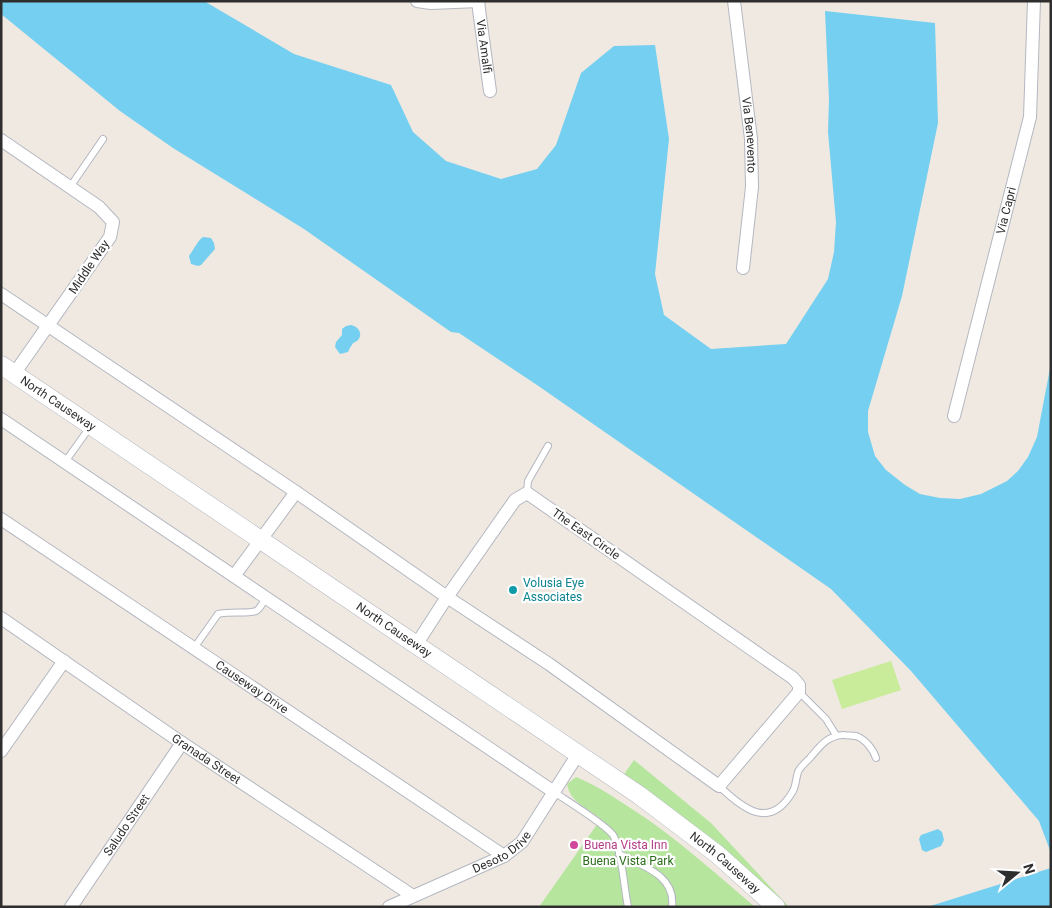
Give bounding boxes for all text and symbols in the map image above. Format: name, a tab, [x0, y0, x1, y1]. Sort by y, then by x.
street label: Via Amalfi	[473, 19, 495, 75]
street label: Via Benevento	[739, 96, 759, 173]
street label: Via Capri	[994, 185, 1019, 236]
street label: Middle Way	[66, 237, 112, 297]
street label: North Causeway	[18, 373, 99, 434]
street label: The East Circle	[549, 505, 623, 563]
place label: Volusia Eye Associates	[523, 576, 584, 604]
marker: Volusia Eye Associates	[507, 584, 519, 596]
street label: North Causeway	[354, 600, 435, 660]
street label: Causeway Drive	[213, 658, 291, 716]
street label: Granada Street	[169, 731, 243, 787]
street label: Saludo Street	[101, 791, 152, 859]
street label: Desoto Drive	[470, 829, 534, 876]
street label: North Causeway	[687, 829, 763, 897]
place label: Buena Vista Inn	[584, 838, 667, 852]
marker: Buena Vista Inn	[568, 839, 580, 851]
north arrow	[992, 848, 1042, 898]
park label: Buena Vista Park	[583, 854, 674, 868]
text: N	[1020, 862, 1039, 876]

